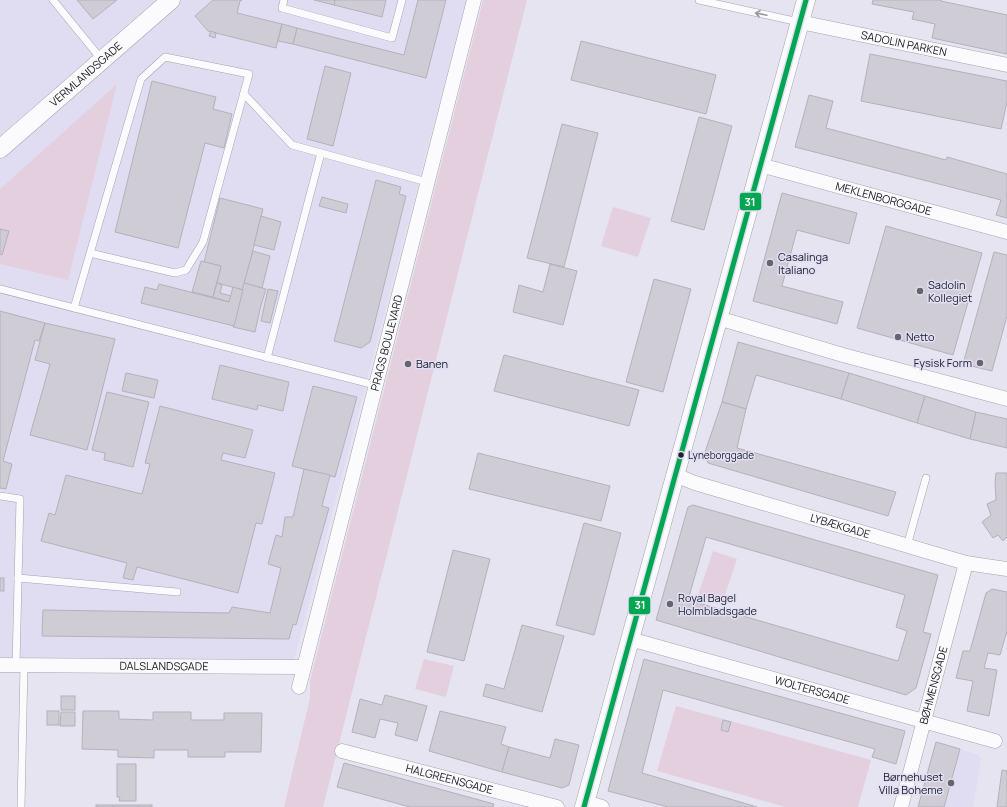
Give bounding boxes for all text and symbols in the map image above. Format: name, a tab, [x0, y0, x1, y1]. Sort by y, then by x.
one-way arrow	[755, 9, 768, 17]
street label: SADOLIN PARKEN	[860, 27, 948, 59]
street label: VERMLANDSGADE	[46, 38, 125, 109]
street label: MEKLENBORGGADE	[834, 178, 933, 218]
line badge: 31	[739, 192, 762, 211]
text: 31	[744, 194, 756, 209]
place label: Casalinga Italiano	[778, 249, 828, 277]
marker: Casalinga Italiano	[765, 258, 775, 268]
place label: Sadolin Kollegiet	[928, 277, 972, 305]
marker: Sadolin Kollegiet	[915, 286, 925, 296]
street label: PRAGS BOULEVARD	[367, 293, 406, 393]
place label: Netto	[906, 329, 935, 344]
marker: Netto	[893, 332, 903, 342]
place label: Fysisk Form	[914, 355, 972, 370]
place label: Banen	[416, 356, 448, 371]
marker: Fysisk Form	[975, 358, 985, 368]
marker: Banen	[403, 359, 413, 369]
place label: Lyneborggade	[688, 448, 754, 462]
marker: Lyneborggade	[676, 450, 686, 460]
street label: LYBÆKGADE	[809, 509, 872, 541]
place label: Royal Bagel Holmbladsgade	[678, 590, 758, 618]
line badge: 31	[628, 596, 651, 615]
text: 31	[634, 597, 646, 612]
marker: Royal Bagel Holmbladsgade	[665, 599, 675, 609]
street label: BØHMENSGADE	[915, 644, 951, 726]
street label: DALSLANDSGADE	[119, 658, 209, 673]
street label: WOLTERSGADE	[773, 672, 851, 707]
street label: HALGREENSGADE	[404, 760, 495, 797]
place label: Børnehuset Villa Boheme	[879, 769, 944, 797]
marker: Børnehuset Villa Boheme	[946, 778, 956, 788]

